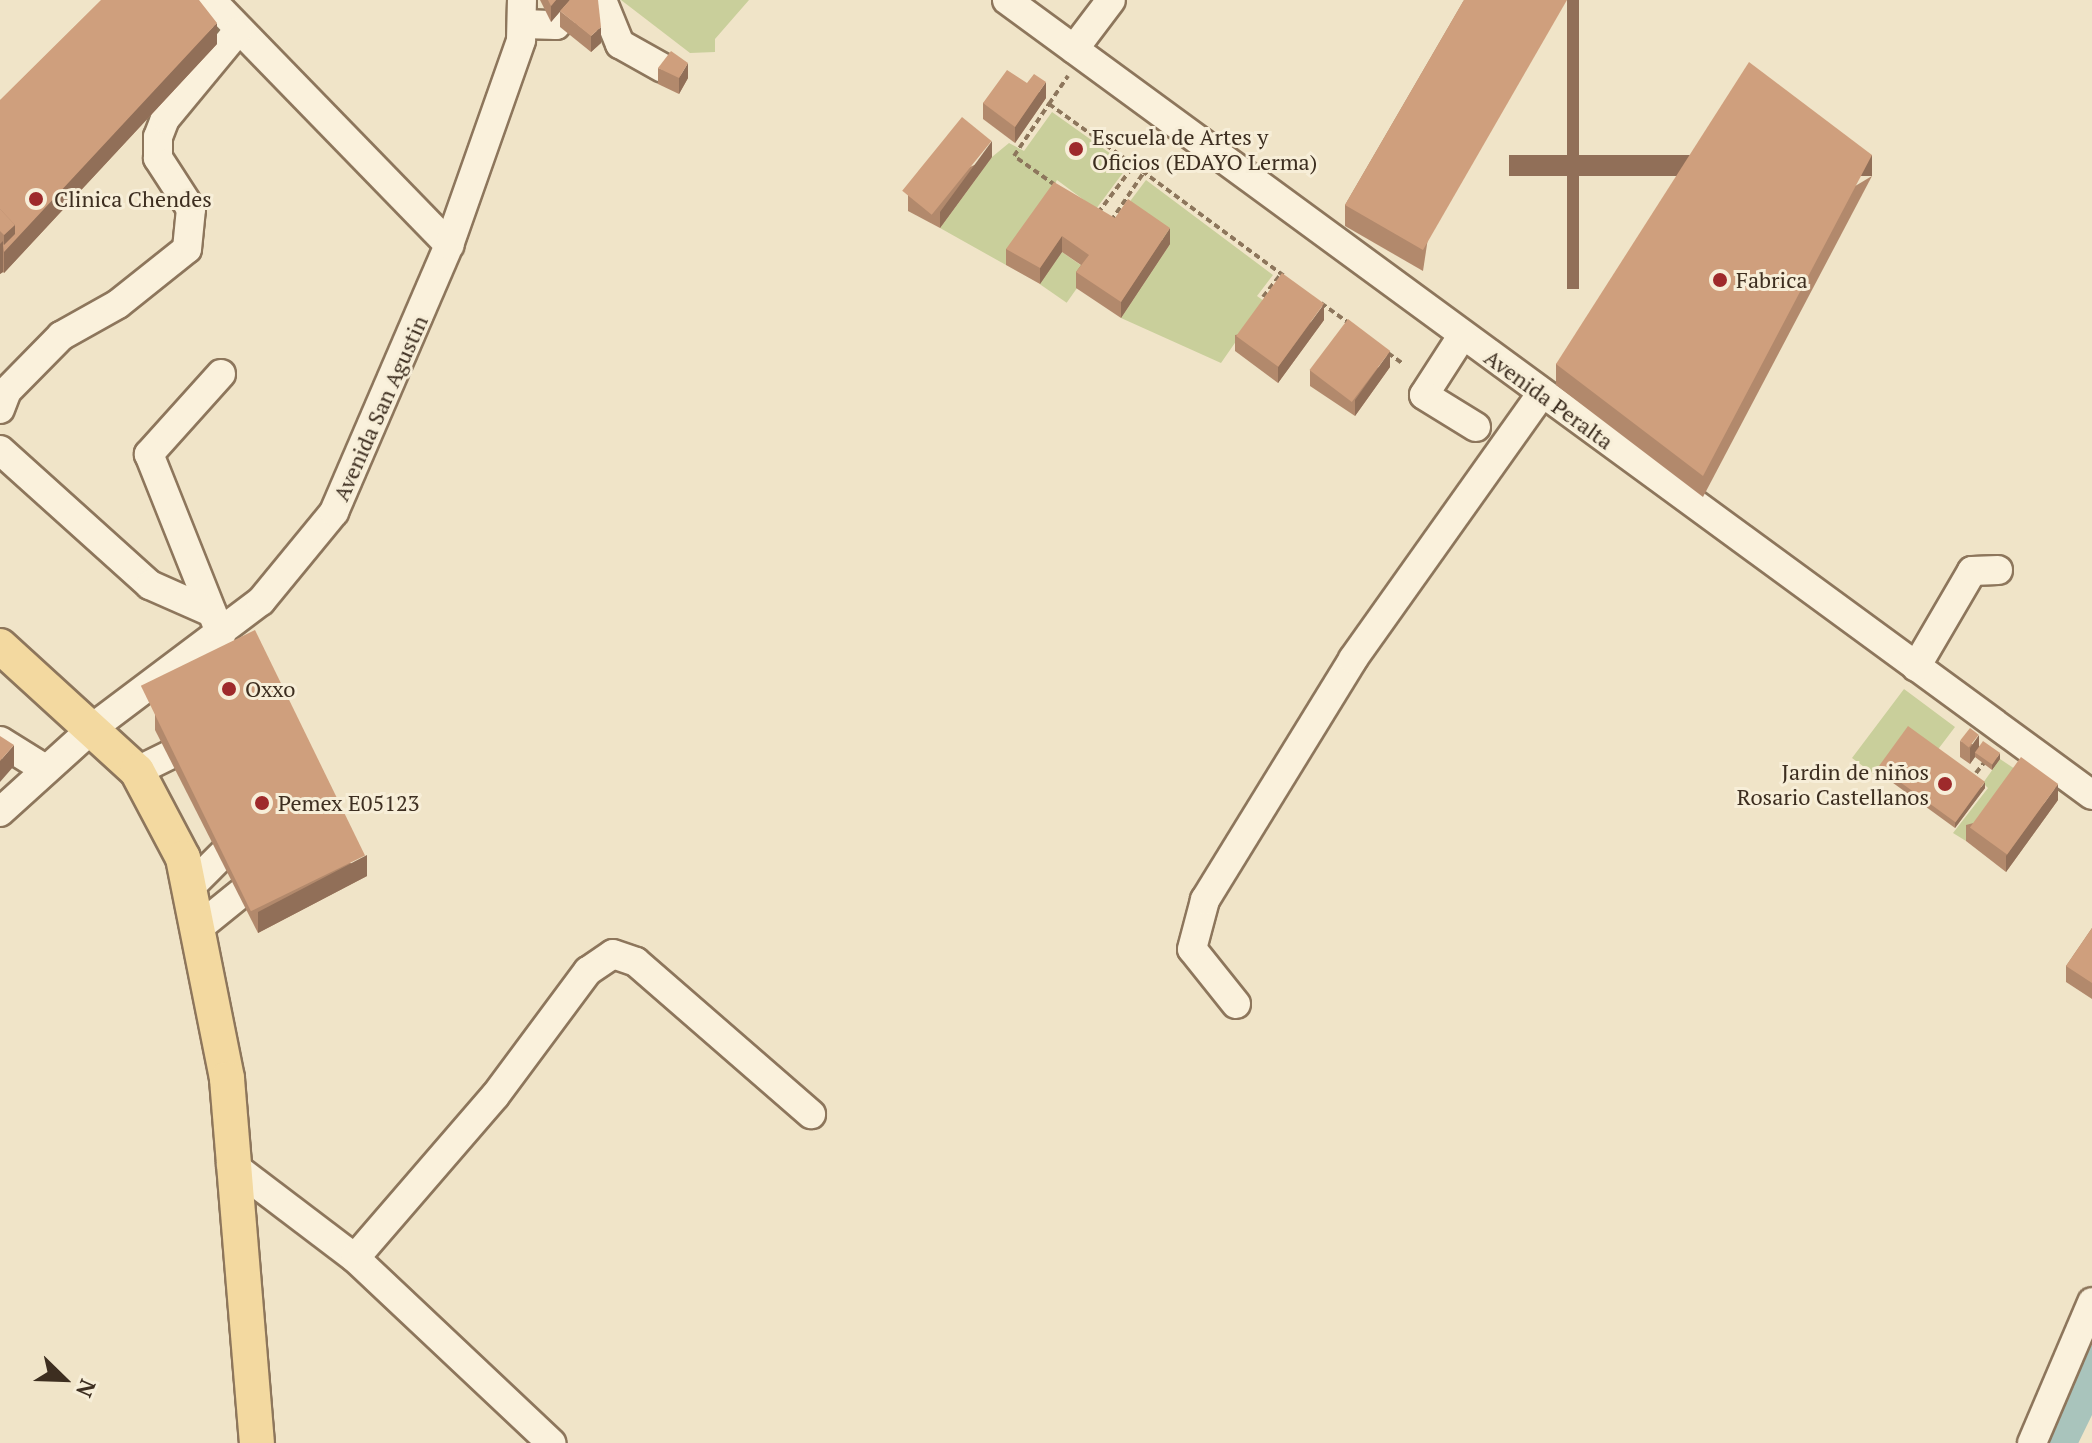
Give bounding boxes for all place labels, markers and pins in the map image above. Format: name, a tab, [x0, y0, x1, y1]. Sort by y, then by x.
place label: Escuela de Artes y Oficios (EDAYO Lerma)	[1092, 123, 1317, 174]
marker: Escuela de Artes y Oficios (EDAYO Lerma)	[1067, 140, 1085, 158]
place label: Clinica Chendes	[54, 186, 212, 212]
marker: Clinica Chendes	[25, 188, 47, 210]
place label: Fabrica	[1736, 267, 1807, 293]
marker: Fabrica	[1711, 271, 1729, 289]
place label: Oxxo	[245, 676, 295, 702]
marker: Oxxo	[220, 680, 238, 698]
place label: Jardin de niños Rosario Castellanos	[1737, 758, 1929, 810]
marker: Jardin de niños Rosario Castellanos	[1936, 775, 1954, 793]
place label: Pemex E05123	[278, 790, 419, 816]
marker: Pemex E05123	[253, 794, 271, 812]

